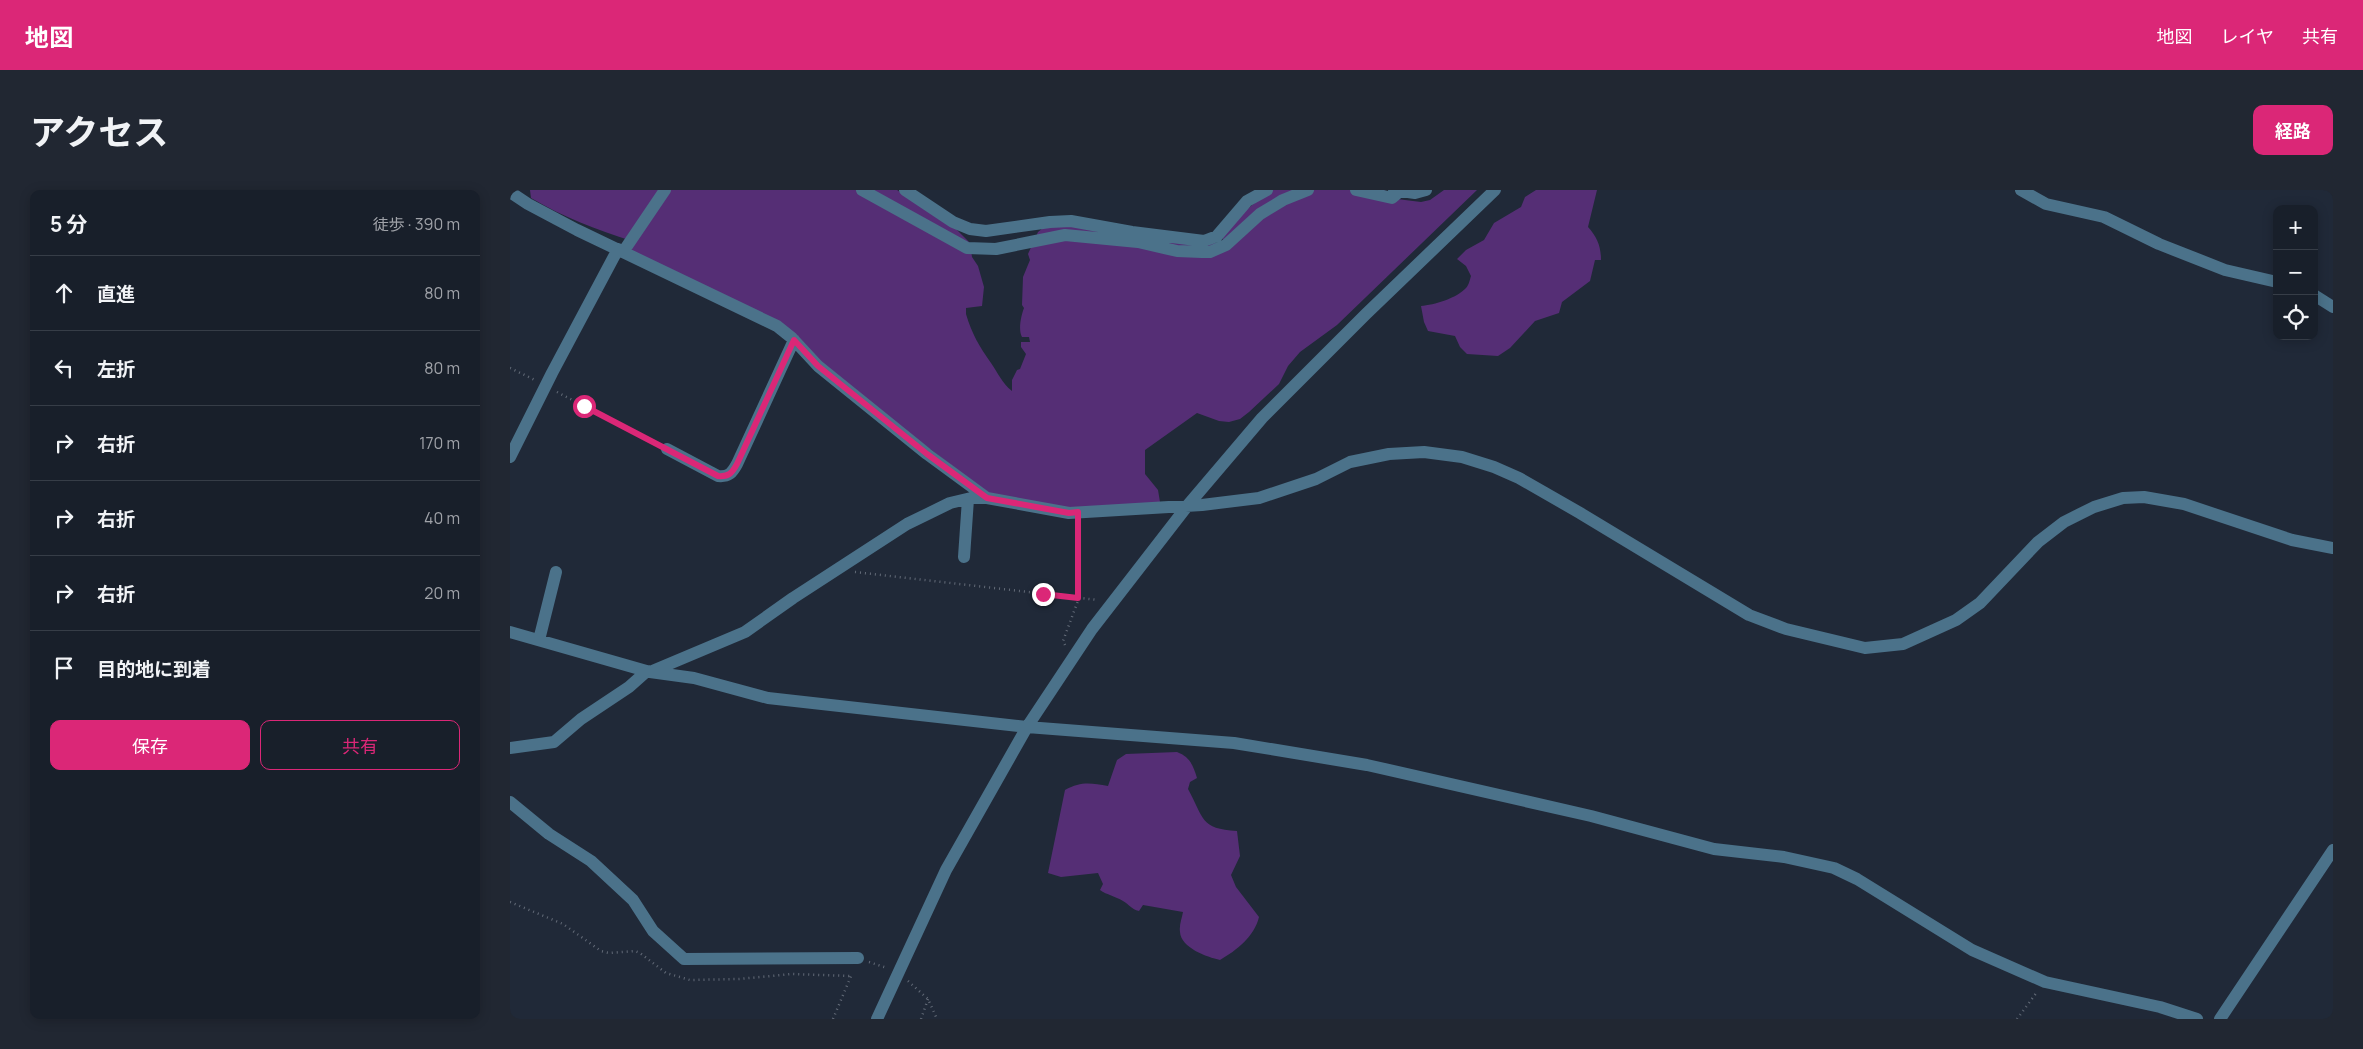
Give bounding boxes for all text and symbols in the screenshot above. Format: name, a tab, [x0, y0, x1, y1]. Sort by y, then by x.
text: 地図	[25, 20, 73, 53]
text: 地図	[2157, 24, 2193, 48]
text: レイヤ	[2221, 24, 2274, 48]
text: 共有	[2302, 24, 2338, 48]
button: 経路	[2253, 105, 2333, 155]
text: アクセス	[30, 108, 168, 156]
map controls	[2273, 205, 2318, 340]
button: +	[2273, 205, 2318, 250]
text: 5 分	[50, 210, 88, 238]
text: 徒歩 · 390 m	[373, 213, 460, 235]
button: −	[2273, 250, 2318, 295]
icon: ahead	[50, 279, 78, 307]
text: 直進	[97, 281, 135, 307]
text: 80 m	[424, 282, 460, 304]
button: locate	[2273, 295, 2318, 340]
icon: left	[50, 354, 78, 382]
text: 左折	[97, 356, 135, 382]
text: 80 m	[424, 357, 460, 379]
route start	[573, 395, 596, 418]
icon: right	[50, 429, 78, 457]
text: 右折	[97, 431, 135, 457]
text: 170 m	[419, 432, 460, 454]
icon: right	[50, 504, 78, 532]
text: 右折	[97, 506, 135, 532]
text: 40 m	[424, 507, 460, 529]
icon: right	[50, 579, 78, 607]
text: 右折	[97, 581, 135, 607]
text: 20 m	[424, 582, 460, 604]
route end	[1032, 583, 1055, 606]
icon: arrive	[50, 654, 78, 682]
text: 目的地に到着	[97, 656, 211, 682]
button: 保存	[50, 720, 250, 770]
button: 共有	[260, 720, 460, 770]

